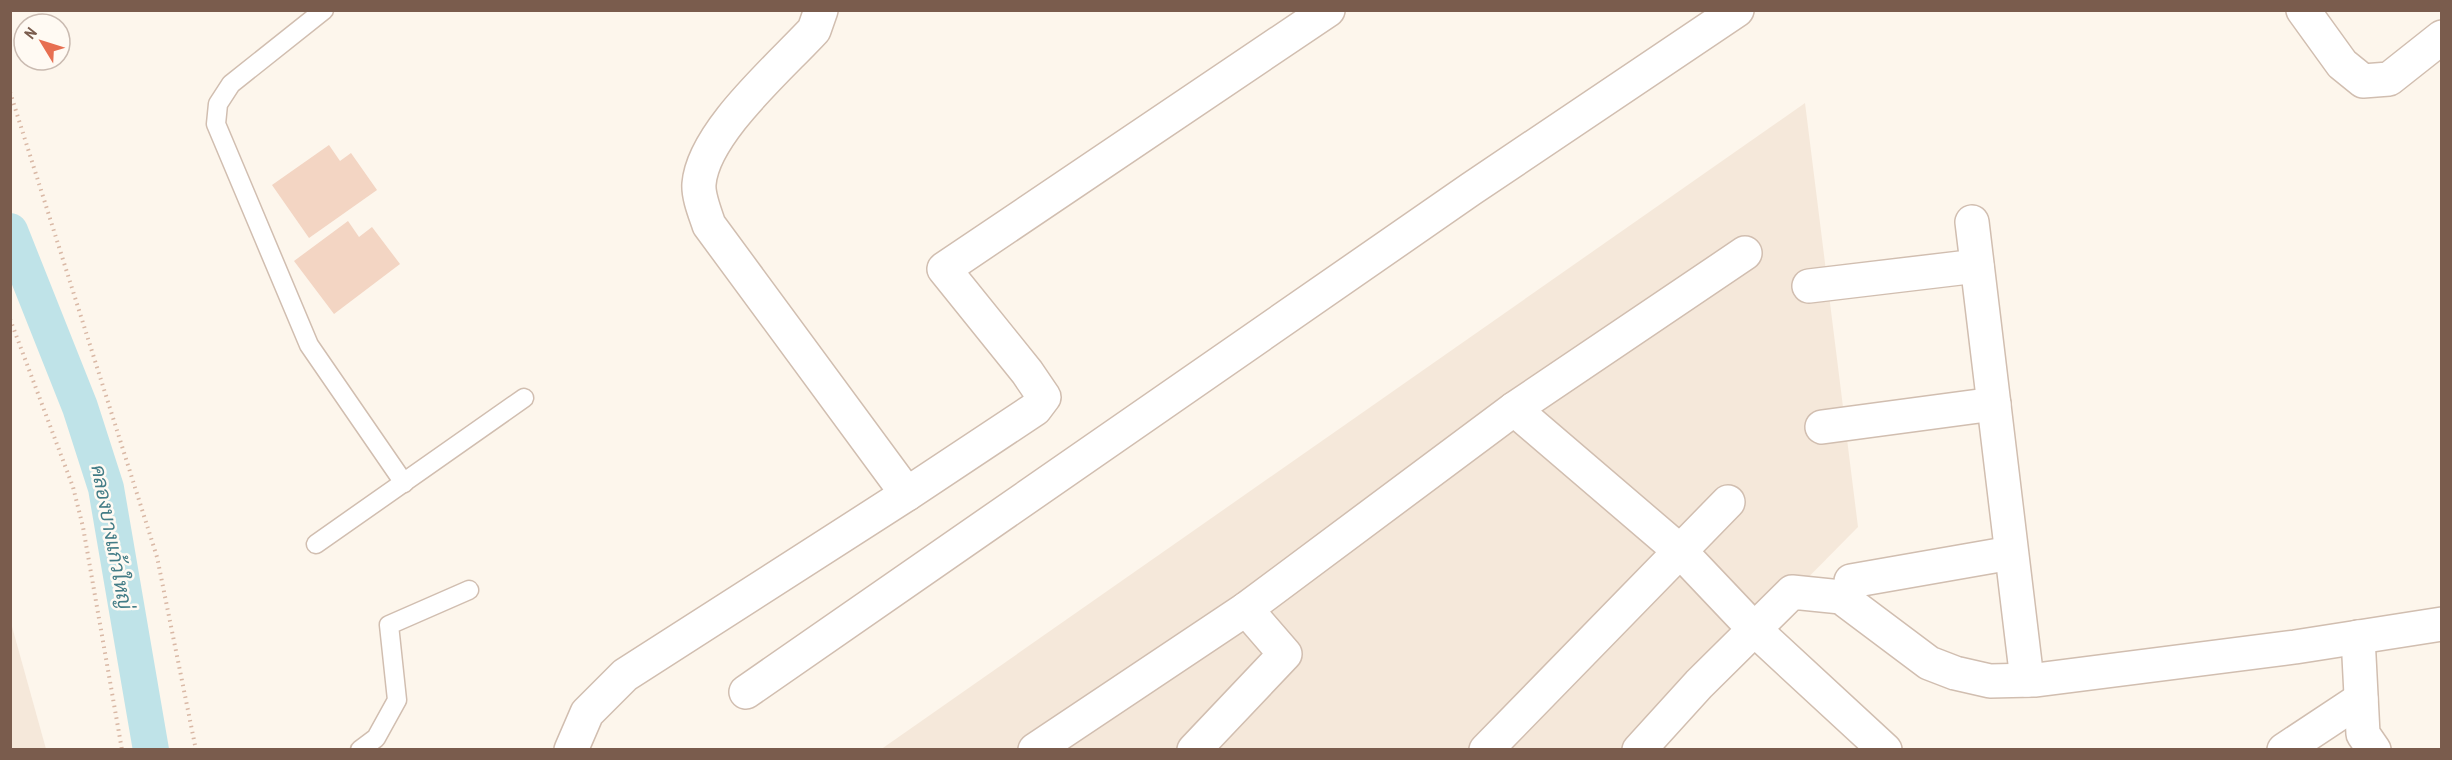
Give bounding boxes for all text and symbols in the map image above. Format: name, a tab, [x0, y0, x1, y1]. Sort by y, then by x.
north arrow	[12, 12, 72, 72]
text: N	[19, 22, 42, 43]
water label: คลองบางแก้วใหญ่	[85, 462, 140, 612]

